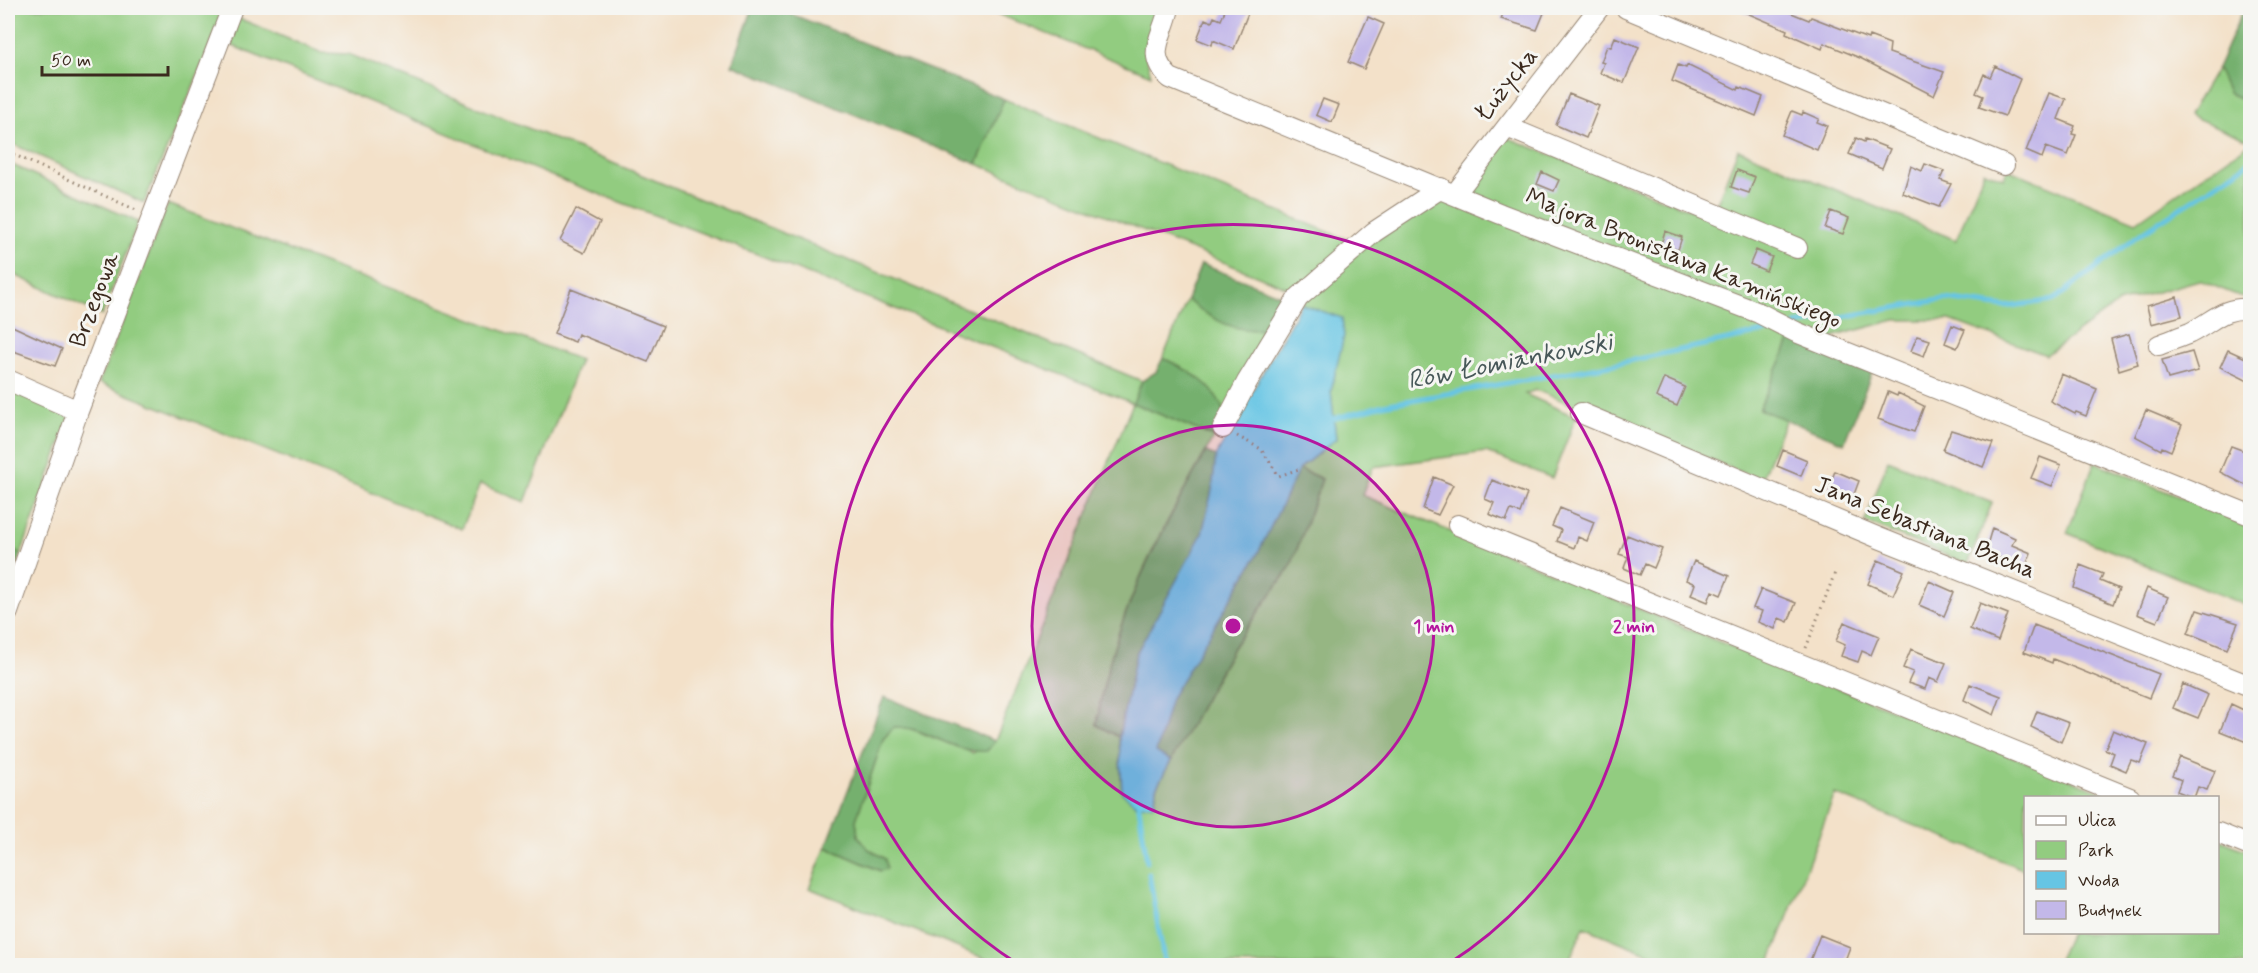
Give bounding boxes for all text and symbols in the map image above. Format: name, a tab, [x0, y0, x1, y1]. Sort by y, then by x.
scale bar	[42, 39, 168, 77]
street label: Łużycka	[1469, 42, 1545, 128]
text: 50 m	[51, 49, 91, 73]
street label: Majora Bronisława Kamińskiego	[1520, 181, 1845, 339]
street label: Brzegowa	[63, 248, 127, 352]
water label: Rów Łomiankowski	[1405, 325, 1617, 399]
street label: Jana Sebastiana Bacha	[1810, 469, 2040, 587]
text: 1 min	[1413, 615, 1455, 639]
text: 2 min	[1613, 615, 1655, 639]
centre of rings	[1223, 616, 1243, 636]
legend	[2024, 796, 2219, 934]
text: Ulica	[2078, 809, 2117, 833]
text: Park	[2078, 839, 2114, 863]
text: Woda	[2078, 869, 2120, 893]
text: Budynek	[2078, 899, 2142, 923]

